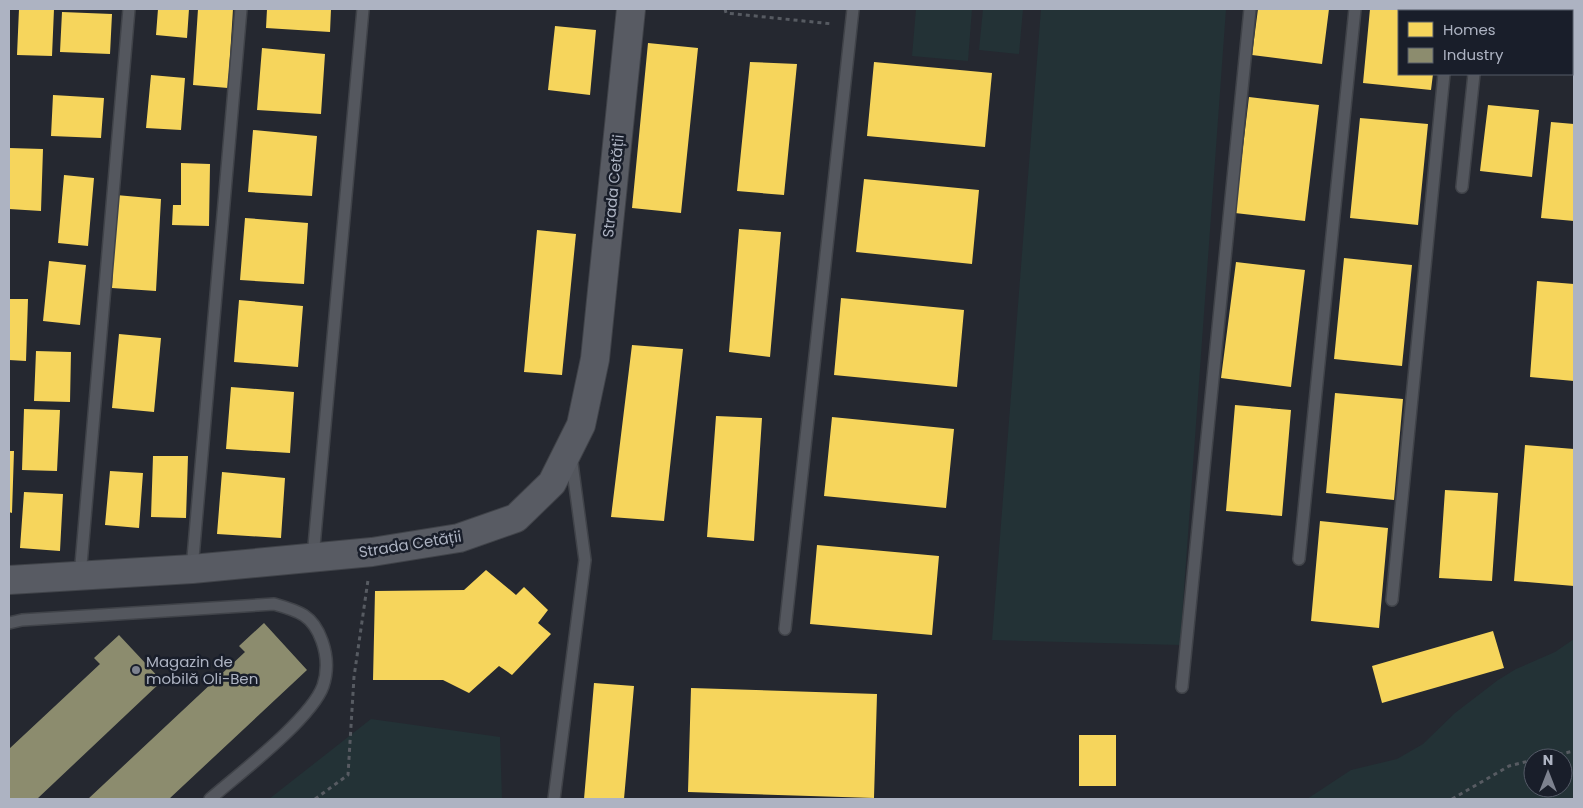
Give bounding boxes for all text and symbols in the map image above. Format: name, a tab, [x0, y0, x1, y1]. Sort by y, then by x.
legend	[1398, 10, 1573, 75]
text: Homes	[1443, 19, 1496, 40]
text: Industry	[1443, 44, 1504, 65]
street label: Strada Cetății	[597, 133, 629, 239]
street label: Strada Cetății	[357, 526, 463, 562]
place label: Magazin de mobilă Oli-Ben	[146, 651, 258, 689]
marker: Magazin de mobilă Oli-Ben	[130, 664, 142, 676]
north arrow	[1523, 748, 1573, 798]
text: N	[1543, 750, 1553, 770]

